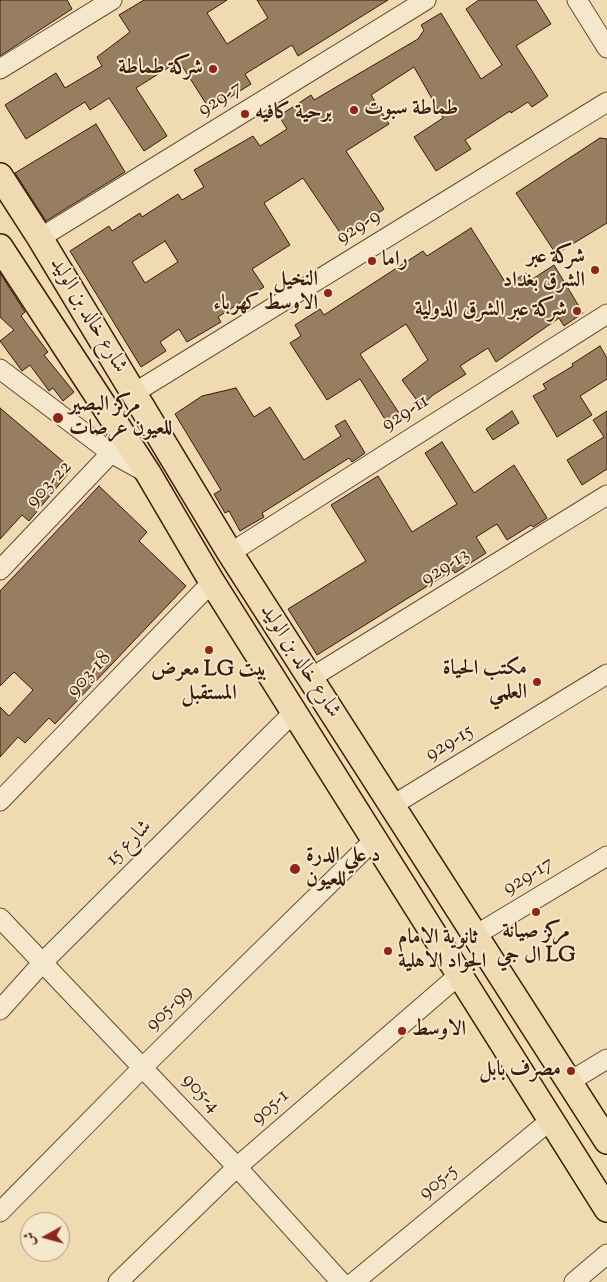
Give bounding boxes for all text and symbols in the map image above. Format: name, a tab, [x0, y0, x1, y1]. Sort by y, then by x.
place label: شركة طماطة	[118, 56, 203, 82]
marker: شركة طماطة	[207, 63, 219, 75]
street label: 929-7	[194, 77, 248, 123]
place label: طماطة سبوت	[364, 97, 459, 123]
place label: برحية كافيه	[255, 101, 332, 127]
marker: طماطة سبوت	[348, 104, 360, 116]
marker: برحية كافيه	[239, 108, 251, 120]
street label: 929-9	[332, 205, 386, 251]
place label: شركة عبر الشرق بغداد	[503, 245, 585, 295]
place label: راما	[382, 248, 408, 274]
street label: شارع خالد بن الوليد	[43, 254, 131, 378]
marker: راما	[366, 255, 378, 267]
marker: شركة عبر الشرق بغداد	[589, 264, 601, 276]
place label: النخيل الاوسط كهرباء	[213, 268, 318, 318]
marker: النخيل الاوسط كهرباء	[322, 287, 334, 299]
place label: شركة عبر الشرق الدولية	[415, 298, 567, 324]
marker: شركة عبر الشرق الدولية	[571, 305, 583, 317]
street label: 929-11	[378, 390, 434, 438]
place label: مركز البصير للعيون عرصات	[69, 393, 172, 443]
marker: مركز البصير للعيون عرصات	[51, 411, 65, 425]
street label: 903-22	[21, 456, 79, 514]
street label: 929-13	[417, 543, 475, 593]
street label: شارع خالد بن الوليد	[253, 600, 345, 724]
marker: معرض LG بيت المستقبل	[203, 644, 215, 656]
street label: 903-18	[62, 647, 118, 703]
place label: مكتب الحياة العلمي	[443, 657, 527, 707]
place label: معرض LG بيت المستقبل	[151, 658, 267, 708]
marker: مكتب الحياة العلمي	[531, 676, 543, 688]
street label: 929-15	[421, 720, 479, 768]
street label: شارع 15	[102, 816, 158, 872]
place label: د علي الدرة للعيون	[306, 844, 380, 894]
street label: 929-17	[499, 852, 559, 902]
marker: د علي الدرة للعيون	[288, 862, 302, 876]
marker: مركز صيانة ال جي LG	[530, 906, 542, 918]
place label: مركز صيانة ال جي LG	[497, 920, 575, 970]
place label: ثانوية الامام الجواد الاهلية	[398, 926, 486, 976]
marker: ثانوية الامام الجواد الاهلية	[382, 945, 394, 957]
street label: 905-99	[141, 980, 199, 1038]
place label: الاوسط	[412, 1018, 466, 1044]
marker: الاوسط	[396, 1025, 408, 1037]
place label: مصرف بابل	[479, 1058, 561, 1084]
marker: مصرف بابل	[565, 1065, 577, 1077]
street label: 905-4	[175, 1069, 225, 1119]
street label: 905-1	[247, 1085, 295, 1131]
street label: 905-5	[414, 1160, 464, 1206]
north arrow	[20, 1212, 70, 1262]
text: ش	[20, 1231, 42, 1247]

